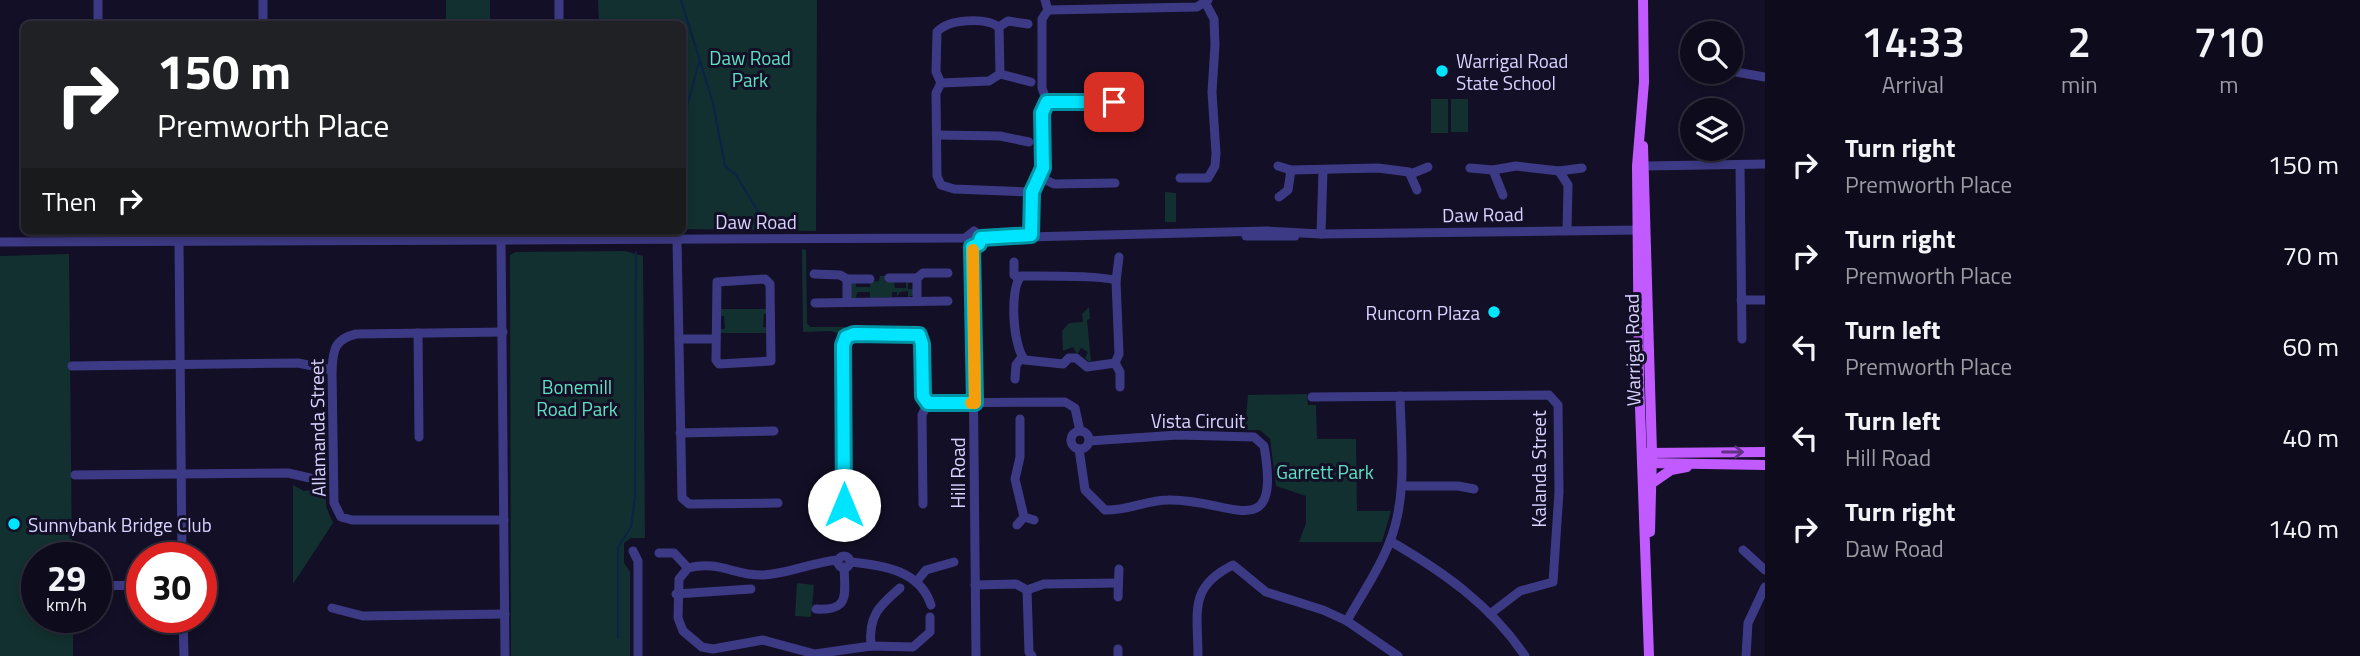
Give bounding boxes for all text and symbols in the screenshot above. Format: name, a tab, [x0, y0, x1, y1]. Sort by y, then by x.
text: 14:33	[1861, 9, 1965, 73]
text: 2	[2068, 9, 2091, 73]
text: 710	[2194, 9, 2264, 73]
map controls	[1680, 21, 1743, 161]
button: search	[1680, 21, 1743, 84]
text: 150 m	[157, 33, 291, 108]
park label: Daw Road Park	[709, 43, 791, 94]
place label: Warrigal Road State School	[1456, 46, 1568, 97]
icon: right	[42, 49, 133, 140]
marker: Warrigal Road State School	[1434, 63, 1450, 79]
text: Arrival	[1882, 67, 1944, 102]
text: min	[2061, 67, 2098, 102]
text: m	[2219, 67, 2238, 102]
pin	[1084, 72, 1144, 132]
icon: arrive	[1095, 83, 1133, 121]
button: layers	[1680, 98, 1743, 161]
text: Premworth Place	[157, 101, 389, 149]
text: Turn right	[1845, 128, 1956, 167]
text: 150 m	[2268, 145, 2339, 184]
icon: right	[1786, 146, 1824, 184]
text: Premworth Place	[1845, 167, 2012, 202]
text: Then	[42, 182, 97, 221]
icon: right	[111, 182, 149, 220]
street label: Daw Road	[1442, 199, 1524, 229]
street label: Daw Road	[715, 207, 797, 236]
text: Turn right	[1845, 219, 1956, 258]
text: 70 m	[2282, 236, 2339, 275]
icon: right	[1786, 237, 1824, 275]
text: Premworth Place	[1845, 258, 2012, 293]
street label: Warrigal Road	[1617, 294, 1647, 406]
place label: Runcorn Plaza	[1366, 298, 1480, 327]
marker: Runcorn Plaza	[1486, 304, 1502, 320]
text: Turn left	[1845, 310, 1940, 349]
text: 60 m	[2282, 327, 2339, 366]
icon: left	[1786, 328, 1824, 366]
text: Premworth Place	[1845, 349, 2012, 384]
street label: Allamanda Street	[301, 358, 333, 497]
park label: Bonemill Road Park	[536, 372, 618, 423]
text: Turn left	[1845, 401, 1940, 440]
street label: Vista Circuit	[1151, 406, 1246, 435]
street label: Kalanda Street	[1524, 410, 1553, 528]
text: 40 m	[2282, 418, 2339, 457]
icon: left	[1786, 419, 1824, 457]
street label: Hill Road	[943, 437, 972, 509]
text: Hill Road	[1845, 440, 1931, 475]
one-way arrow	[1721, 445, 1744, 459]
park label: Garrett Park	[1276, 457, 1374, 486]
position arrow	[807, 468, 881, 542]
text: Turn right	[1845, 492, 1956, 531]
text: 140 m	[2268, 509, 2339, 548]
place label: Sunnybank Bridge Club	[28, 510, 212, 539]
icon: right	[1786, 510, 1824, 548]
marker: Sunnybank Bridge Club	[6, 516, 22, 532]
text: Daw Road	[1845, 531, 1944, 566]
speed limit sign: 30	[126, 542, 217, 633]
text: 29	[47, 551, 86, 605]
text: km/h	[46, 591, 87, 618]

